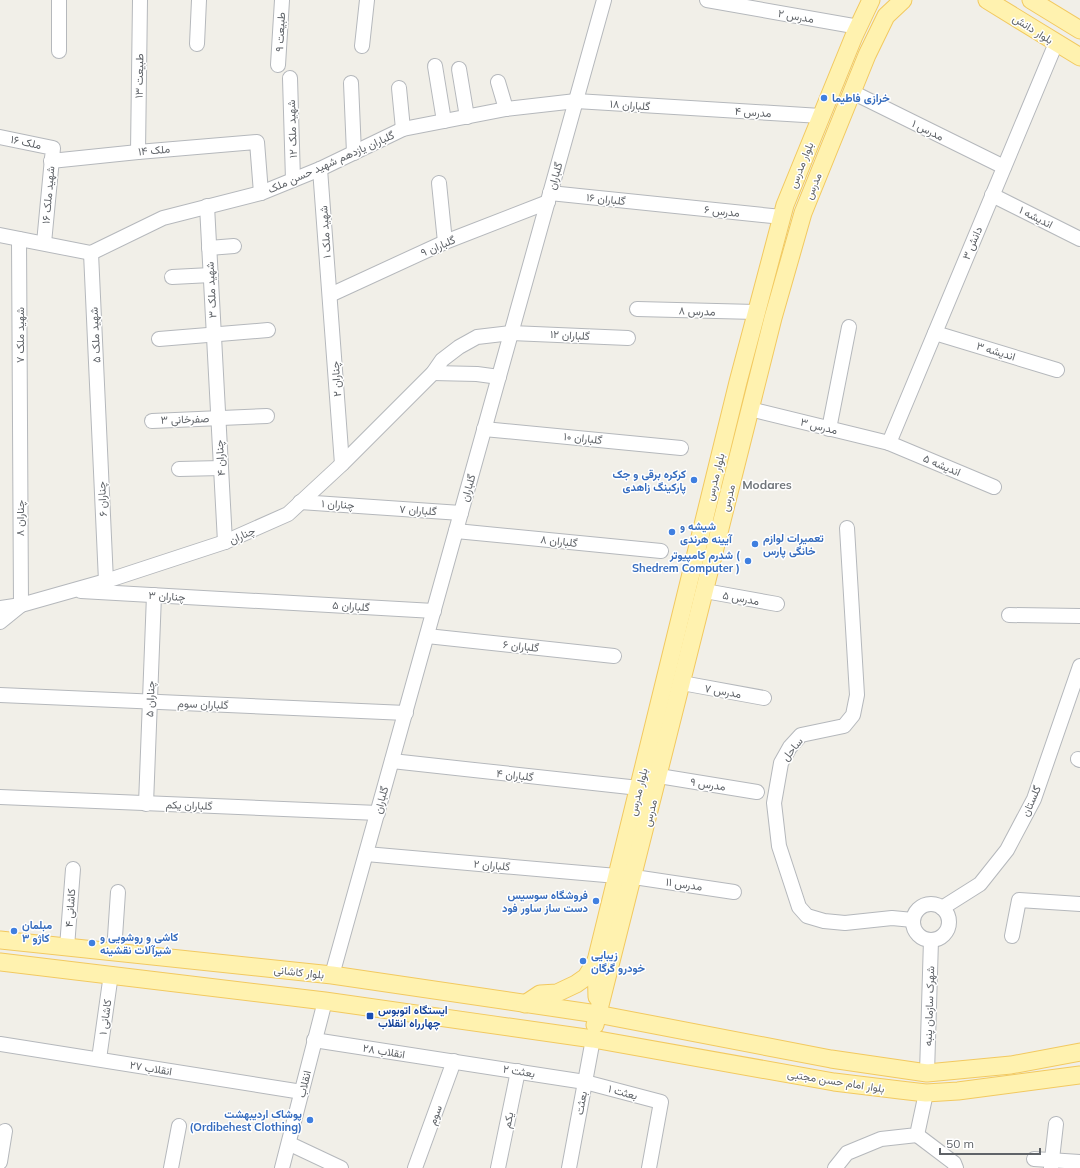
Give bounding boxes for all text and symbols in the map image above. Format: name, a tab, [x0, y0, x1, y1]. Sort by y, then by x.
street label: مدرس ۲	[777, 6, 815, 26]
street label: بلوار دانش	[1010, 11, 1056, 47]
street label: طبیعت ۹	[272, 12, 288, 52]
street label: طبیعت ۱۳	[132, 53, 146, 99]
place label: خرازی فاطیما	[832, 91, 890, 105]
marker: خرازی فاطیما	[819, 93, 829, 103]
street label: گلباران ۱۸	[609, 97, 651, 113]
street label: ۱۲ شهید ملک	[284, 99, 300, 158]
street label: مدرس ۴	[734, 104, 772, 120]
street label: مدرس ۱	[910, 116, 946, 144]
street label: گلباران یازدهم شهید حسن ملک	[266, 128, 397, 197]
street label: ملک ۱۶	[9, 132, 43, 152]
street label: بلوار مدرس	[786, 140, 816, 190]
street label: ملک ۱۴	[137, 142, 171, 158]
street label: گلباران	[544, 160, 566, 191]
street label: شهید ملک ۱۶	[38, 165, 58, 224]
street label: مدرس	[802, 171, 824, 201]
street label: گلباران ۱۶	[586, 190, 626, 208]
street label: مدرس ۶	[703, 202, 741, 220]
street label: اندیشه ۱	[1017, 203, 1055, 231]
street label: ۱ شهید ملک	[316, 205, 334, 259]
street label: دانش ۳	[959, 224, 985, 262]
street label: ۹ گلباران	[419, 232, 458, 260]
street label: ۳ شهید ملک	[203, 261, 219, 319]
street label: مدرس ۸	[678, 303, 716, 319]
street label: شهید ملک ۵	[87, 306, 103, 363]
street label: شهید ملک ۷	[13, 307, 27, 363]
street label: گلباران ۱۲	[550, 327, 590, 343]
street label: اندیشه ۳	[975, 338, 1017, 364]
street label: ۲ چناران	[328, 361, 345, 397]
street label: صفرخانی ۳	[160, 411, 210, 427]
street label: مدرس ۳	[799, 415, 839, 437]
street label: گلباران ۱۰	[563, 429, 603, 447]
street label: ۴ چناران	[212, 439, 229, 477]
street label: اندیشه ۵	[921, 451, 963, 479]
street label: بلوار مدرس	[703, 452, 727, 502]
place label: کرکره برقی و جک پارکینگ زاهدی	[612, 467, 686, 495]
street label: گلباران	[457, 472, 479, 503]
marker: کرکره برقی و جک پارکینگ زاهدی	[689, 475, 699, 485]
district label: Modares	[742, 477, 792, 492]
street label: چناران ۶	[94, 481, 111, 517]
street label: مدرس	[718, 483, 738, 513]
street label: چناران ۱	[321, 496, 355, 513]
street label: چناران ۸	[13, 500, 28, 536]
street label: ۷ گلباران	[399, 502, 437, 518]
place label: شیشه و آیینه هرندی	[680, 519, 733, 546]
street label: چناران	[227, 523, 258, 548]
marker: شیشه و آیینه هرندی	[667, 527, 677, 537]
place label: تعمیرات لوازم خانگی پارس	[763, 531, 824, 559]
street label: گلباران ۸	[540, 532, 578, 550]
marker: تعمیرات لوازم خانگی پارس	[750, 539, 760, 549]
place label: شدرم کامپیوتر ( Shedrem Computer )	[632, 548, 740, 575]
marker: شدرم کامپیوتر ( Shedrem Computer )	[743, 556, 753, 566]
street label: چناران ۳	[148, 588, 186, 605]
street label: مدرس ۵	[722, 588, 761, 608]
street label: گلباران ۵	[332, 598, 370, 614]
street label: گلباران ۶	[502, 637, 540, 655]
street label: ۵ چناران	[142, 681, 159, 717]
street label: مدرس ۷	[704, 681, 743, 701]
street label: گلباران سوم	[177, 696, 229, 713]
street label: ساحل	[778, 734, 806, 764]
street label: گلباران ۴	[496, 766, 534, 784]
street label: بلوار مدرس	[626, 767, 650, 817]
street label: مدرس ۹	[689, 774, 727, 794]
street label: گلستان	[1018, 783, 1044, 819]
street label: گلباران	[371, 785, 391, 815]
street label: گلباران یکم	[165, 797, 213, 814]
street label: مدرس	[640, 798, 660, 828]
street label: گلباران ۲	[473, 856, 511, 874]
street label: مدرس ۱۱	[665, 875, 703, 894]
street label: ۴ کاشانی	[62, 888, 78, 928]
place label: فروشگاه سوسیس دست ساز ساور فود	[502, 888, 589, 915]
marker: فروشگاه سوسیس دست ساز ساور فود	[591, 896, 601, 906]
place label: مبلمان کاژو ۳	[22, 918, 52, 945]
marker: مبلمان کاژو ۳	[9, 926, 19, 936]
place label: کاشی و روشویی و شیرآلات نقشینه	[100, 930, 178, 957]
marker: کاشی و روشویی و شیرآلات نقشینه	[87, 938, 97, 948]
place label: زیبایی خودرو گرگان	[591, 948, 645, 975]
marker: زیبایی خودرو گرگان	[578, 956, 588, 966]
street label: بلوار کاشانی	[273, 962, 325, 982]
street label: شهرک سازمان پنبه	[921, 965, 938, 1046]
street label: ۱ کاشانی	[96, 998, 114, 1036]
place label: ایستگاه اتوبوس چهارراه انقلاب	[378, 1003, 448, 1031]
marker: ایستگاه اتوبوس چهارراه انقلاب	[365, 1011, 375, 1021]
street label: ۲۸ انقلاب	[362, 1041, 406, 1061]
street label: انقلاب ۲۷	[129, 1058, 173, 1078]
street label: ۲ بعثت	[502, 1062, 536, 1080]
street label: بلوار امام حسن مجتبی	[786, 1066, 886, 1097]
street label: انقلاب	[294, 1069, 314, 1099]
street label: ۱ بعثت	[607, 1081, 639, 1103]
street label: بعثت	[572, 1090, 590, 1116]
street label: سوم	[425, 1103, 446, 1127]
place label: پوشاک اردیبهشت (Ordibehest Clothing)	[189, 1107, 302, 1134]
street label: یکم	[499, 1111, 517, 1130]
marker: پوشاک اردیبهشت (Ordibehest Clothing)	[305, 1115, 315, 1125]
scale bar	[940, 1130, 1040, 1156]
text: 50 m	[946, 1136, 974, 1151]

